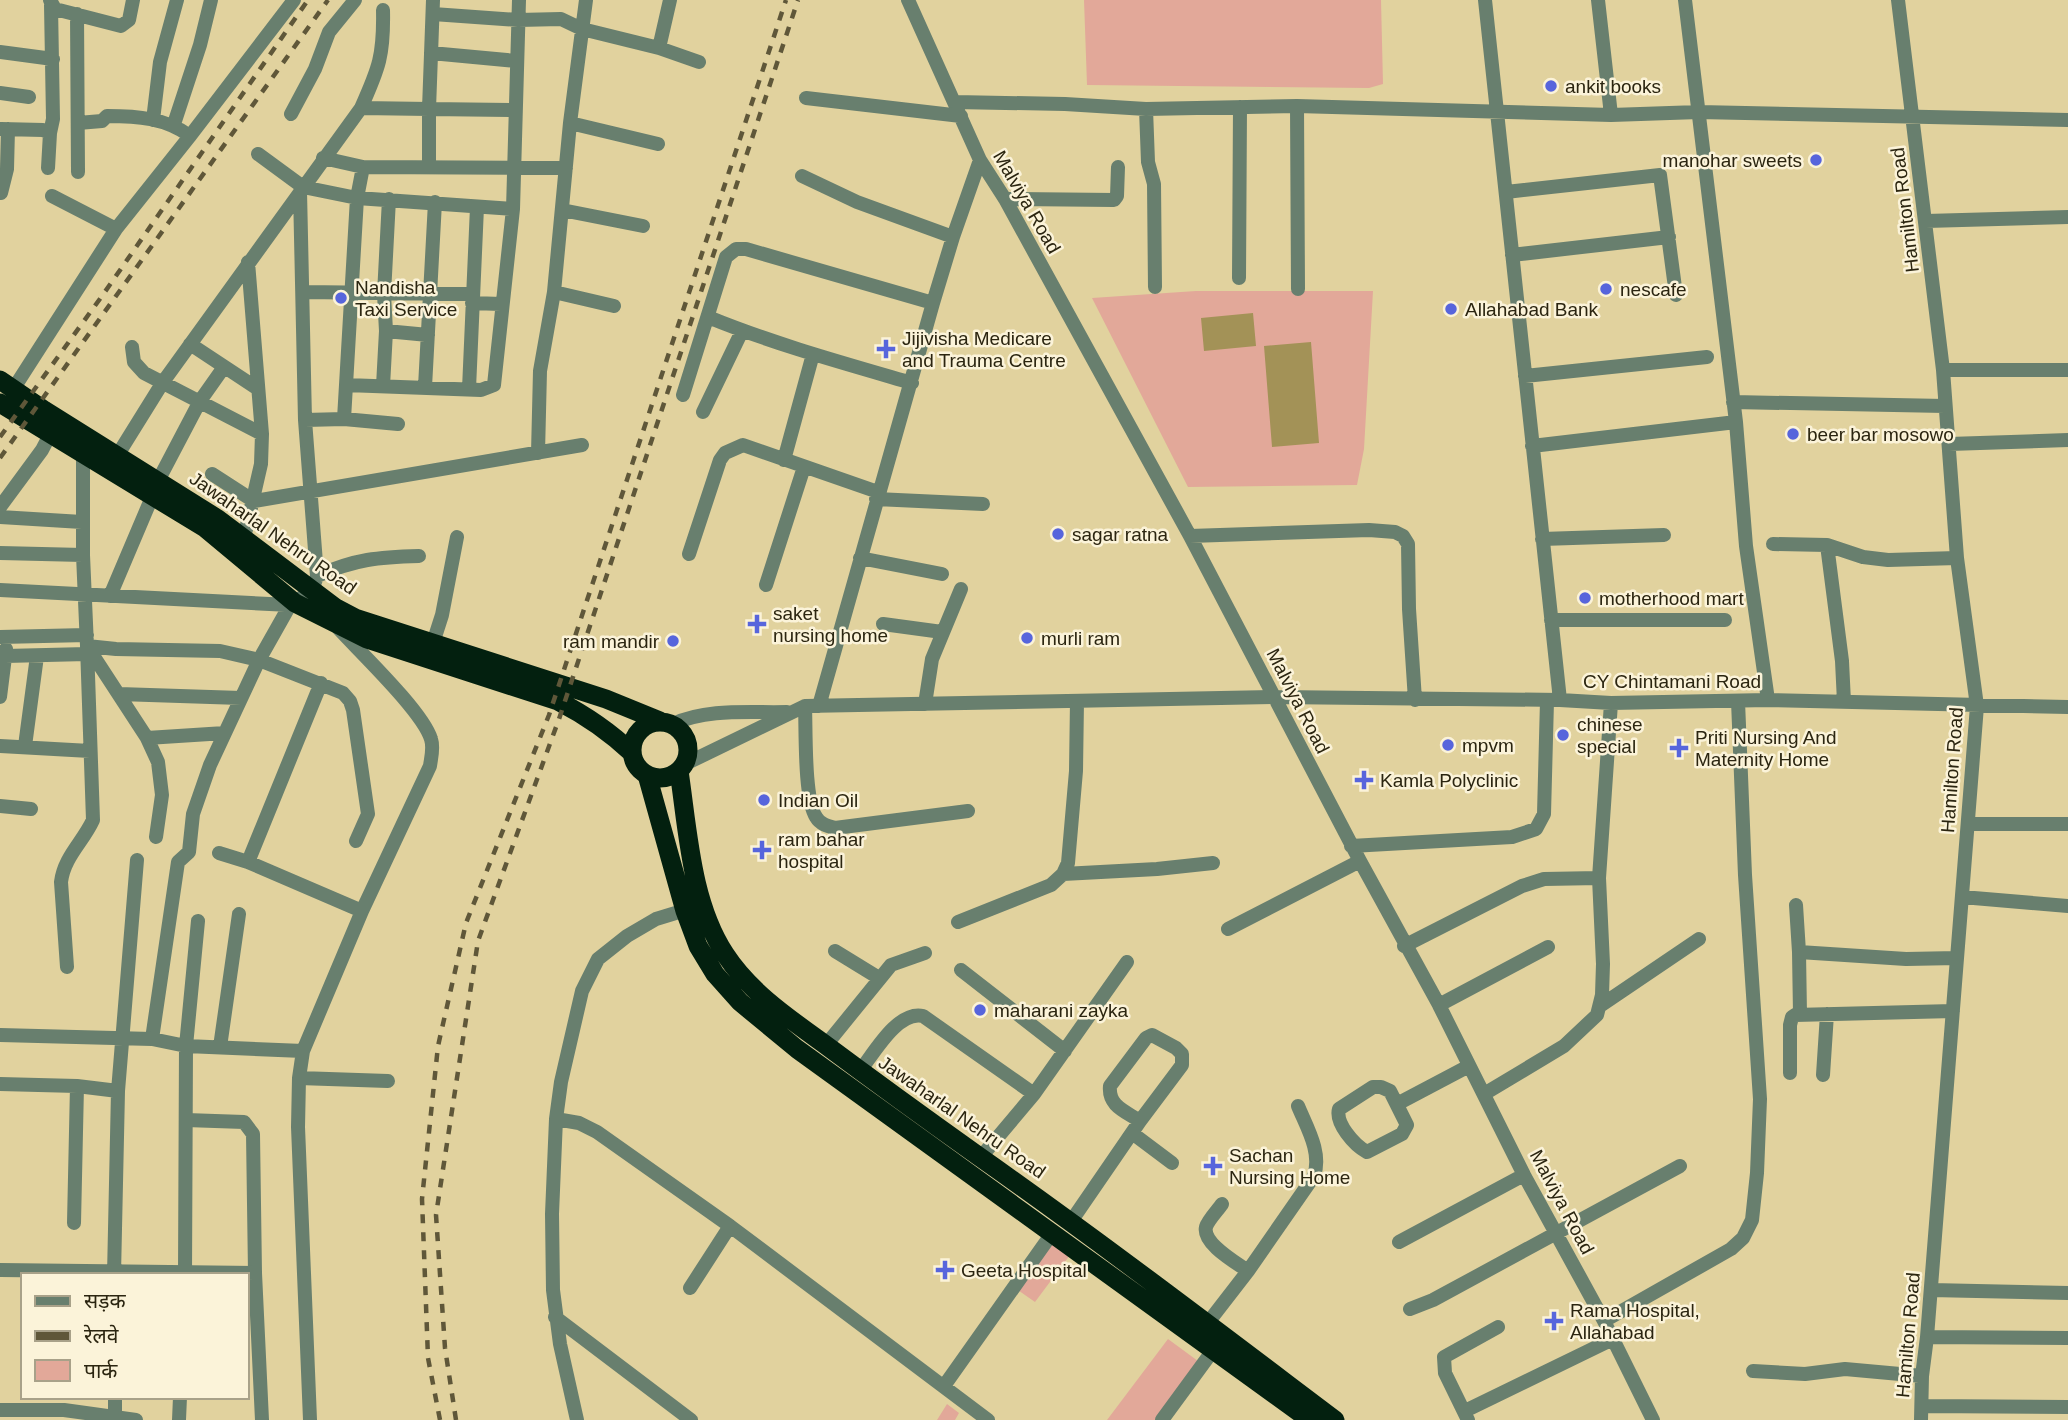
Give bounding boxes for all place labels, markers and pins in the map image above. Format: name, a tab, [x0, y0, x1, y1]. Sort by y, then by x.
place label: ankit books	[1565, 76, 1661, 97]
marker: ankit books	[1543, 78, 1559, 94]
place label: manohar sweets	[1663, 150, 1802, 171]
marker: manohar sweets	[1808, 152, 1824, 168]
place label: Nandisha Taxi Service	[355, 277, 457, 320]
place label: nescafe	[1620, 279, 1687, 300]
marker: nescafe	[1598, 281, 1614, 297]
marker: Nandisha Taxi Service	[333, 290, 349, 306]
place label: Allahabad Bank	[1465, 299, 1599, 320]
marker: Allahabad Bank	[1443, 301, 1459, 317]
place label: Jijivisha Medicare and Trauma Centre	[902, 328, 1066, 371]
marker: Jijivisha Medicare and Trauma Centre	[876, 339, 896, 359]
place label: beer bar mosowo	[1807, 424, 1954, 445]
marker: beer bar mosowo	[1785, 426, 1801, 442]
place label: sagar ratna	[1072, 524, 1169, 545]
marker: sagar ratna	[1050, 526, 1066, 542]
place label: motherhood mart	[1599, 588, 1744, 609]
marker: motherhood mart	[1577, 590, 1593, 606]
place label: saket nursing home	[773, 603, 888, 646]
marker: saket nursing home	[747, 614, 767, 634]
place label: murli ram	[1041, 628, 1120, 649]
marker: murli ram	[1019, 630, 1035, 646]
place label: ram mandir	[563, 631, 660, 652]
marker: ram mandir	[665, 633, 681, 649]
place label: chinese special	[1577, 714, 1643, 757]
marker: chinese special	[1555, 727, 1571, 743]
place label: Priti Nursing And Maternity Home	[1695, 727, 1837, 770]
place label: mpvm	[1462, 735, 1514, 756]
marker: mpvm	[1440, 737, 1456, 753]
marker: Priti Nursing And Maternity Home	[1669, 738, 1689, 758]
marker: Kamla Polyclinic	[1354, 770, 1374, 790]
place label: Kamla Polyclinic	[1380, 770, 1518, 791]
place label: Indian Oil	[778, 790, 858, 811]
marker: Indian Oil	[756, 792, 772, 808]
place label: ram bahar hospital	[778, 829, 865, 872]
marker: ram bahar hospital	[752, 840, 772, 860]
place label: maharani zayka	[994, 1000, 1129, 1021]
marker: maharani zayka	[972, 1002, 988, 1018]
place label: Sachan Nursing Home	[1229, 1145, 1350, 1188]
marker: Sachan Nursing Home	[1203, 1156, 1223, 1176]
marker: Geeta Hospital	[935, 1260, 955, 1280]
place label: Geeta Hospital	[961, 1260, 1087, 1281]
place label: Rama Hospital, Allahabad	[1570, 1300, 1700, 1343]
marker: Rama Hospital, Allahabad	[1544, 1311, 1564, 1331]

